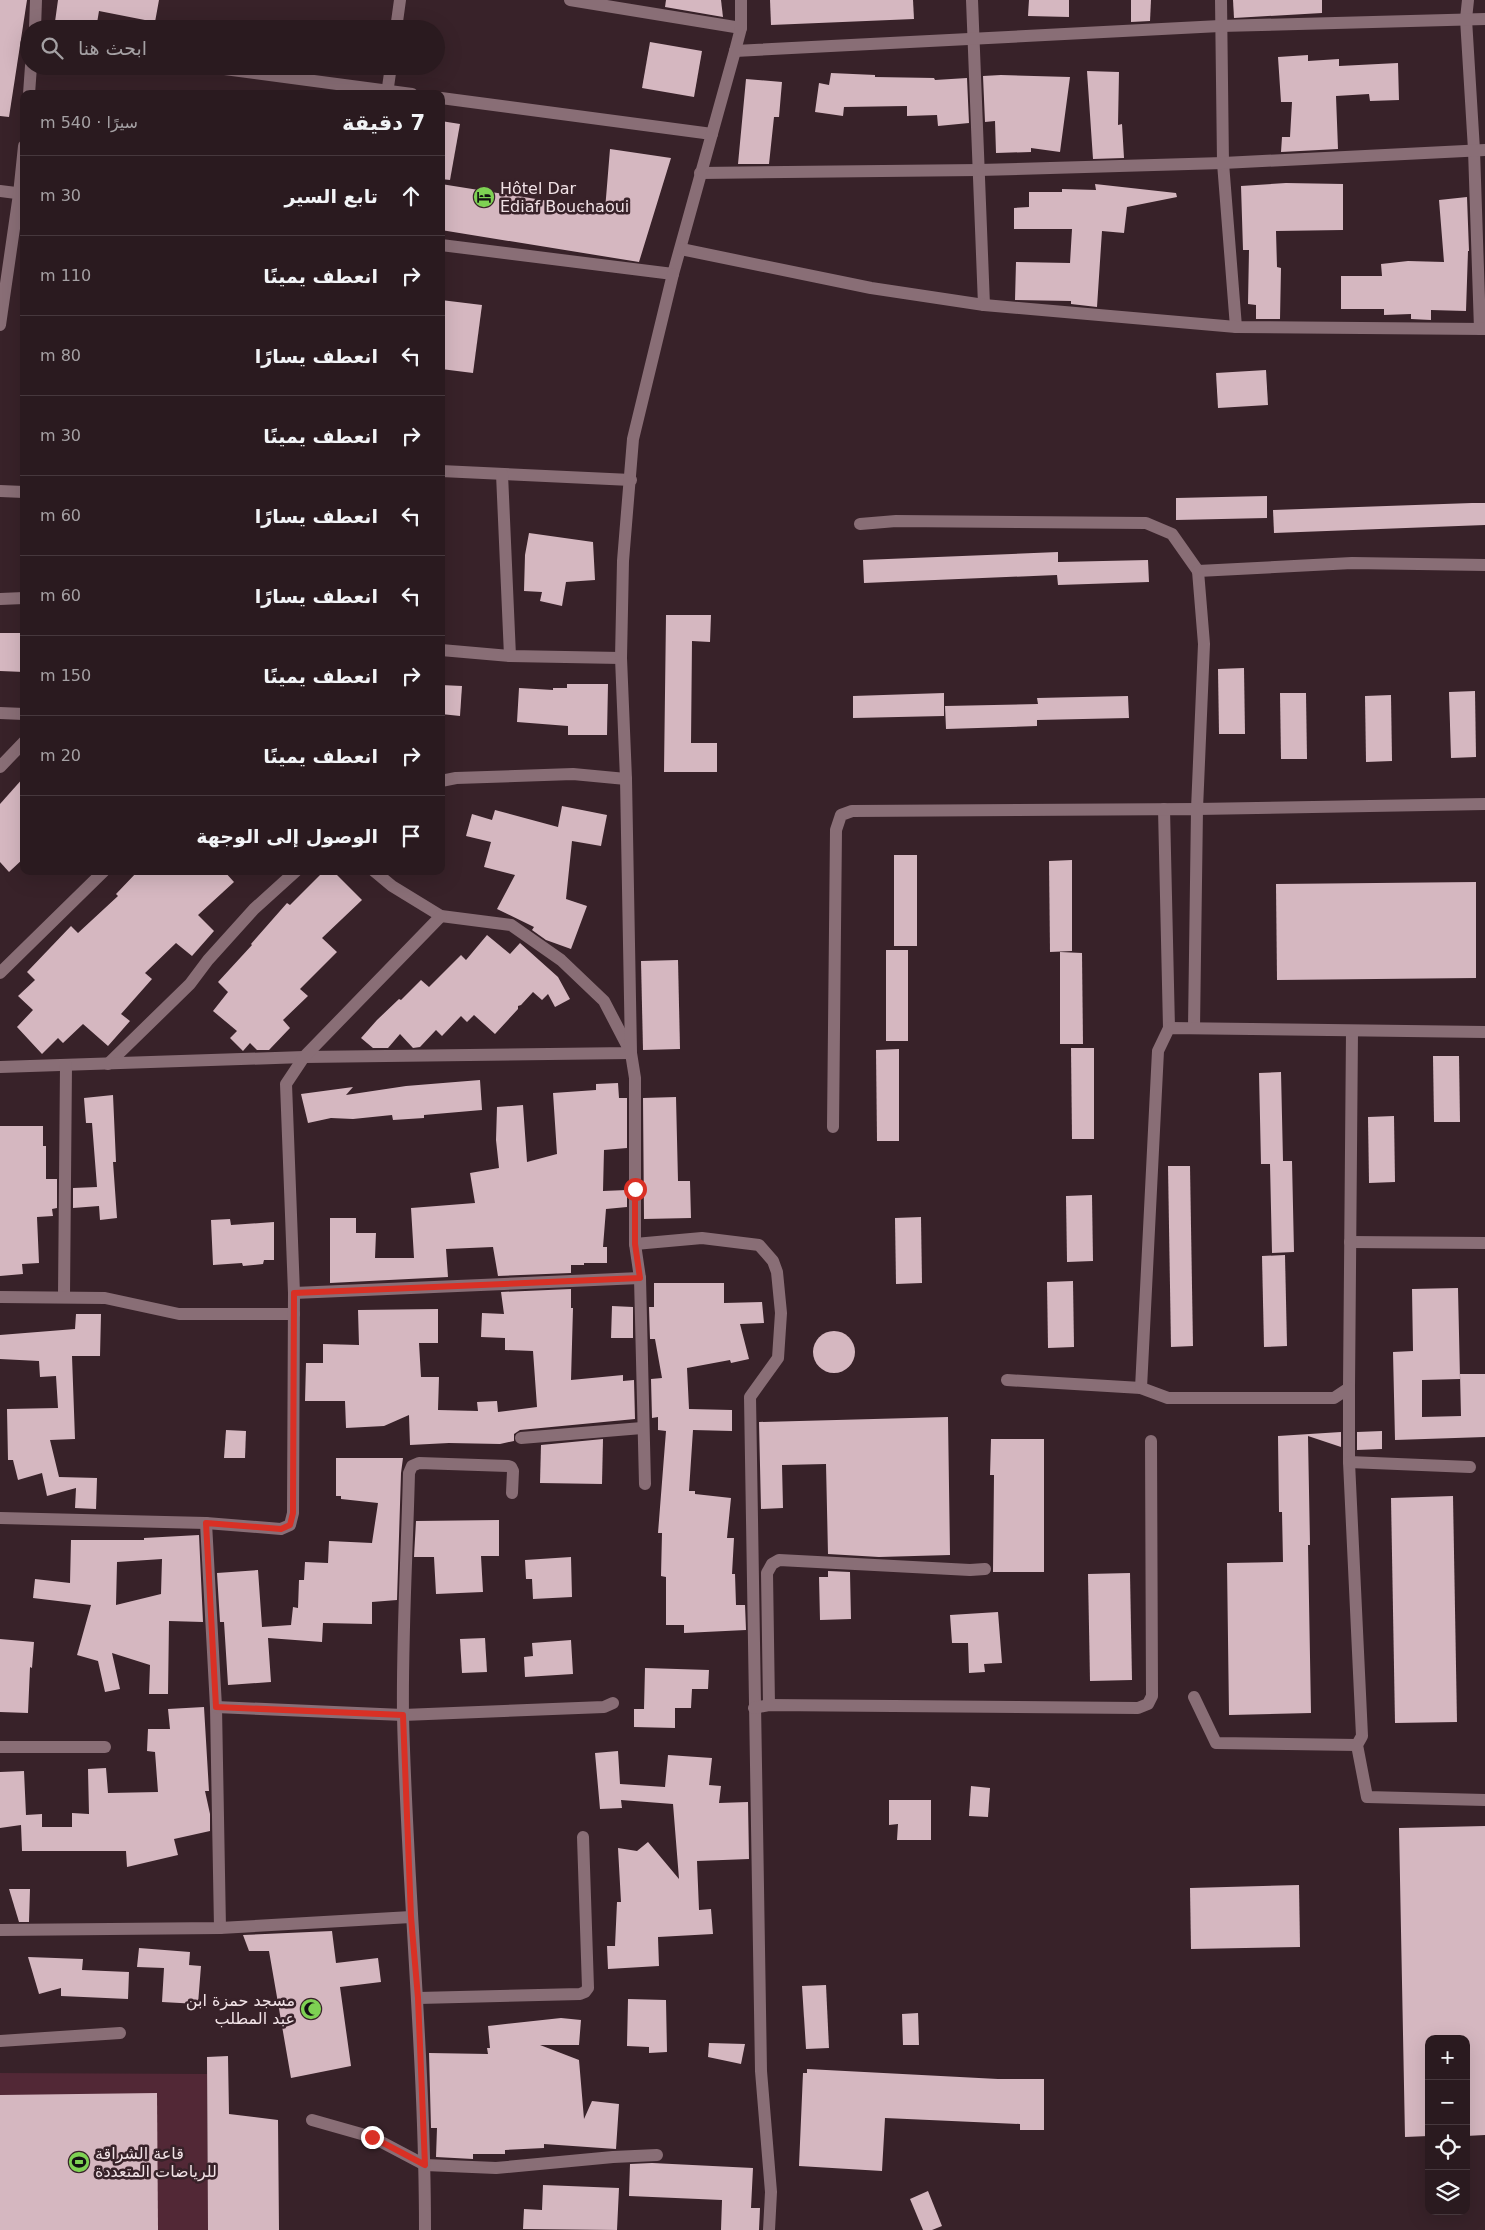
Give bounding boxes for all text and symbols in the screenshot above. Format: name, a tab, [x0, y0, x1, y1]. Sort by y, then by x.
search box	[20, 20, 445, 75]
icon: search	[38, 34, 66, 62]
text: ابحث هنا	[78, 37, 147, 59]
text: 7 دقيقة	[342, 111, 425, 135]
text: سيرًا · 540 m	[40, 113, 138, 132]
place label: Hôtel Dar Ediaf Bouchaoui	[500, 179, 629, 216]
icon: ahead	[397, 182, 425, 210]
text: تابع السير	[284, 185, 378, 207]
hotel icon: Hôtel Dar Ediaf Bouchaoui	[472, 185, 496, 209]
text: 30 m	[40, 186, 81, 205]
icon: right	[397, 262, 425, 290]
text: انعطف يمينًا	[263, 265, 378, 287]
text: 110 m	[40, 266, 91, 285]
icon: left	[397, 342, 425, 370]
text: انعطف يسارًا	[255, 345, 378, 367]
text: 80 m	[40, 346, 81, 365]
icon: right	[397, 422, 425, 450]
text: انعطف يمينًا	[263, 425, 378, 447]
text: 30 m	[40, 426, 81, 445]
icon: left	[397, 502, 425, 530]
text: انعطف يسارًا	[255, 505, 378, 527]
text: 60 m	[40, 506, 81, 525]
icon: left	[397, 582, 425, 610]
text: انعطف يسارًا	[255, 585, 378, 607]
text: 60 m	[40, 586, 81, 605]
icon: right	[397, 662, 425, 690]
text: انعطف يمينًا	[263, 665, 378, 687]
text: 150 m	[40, 666, 91, 685]
icon: right	[397, 742, 425, 770]
text: انعطف يمينًا	[263, 745, 378, 767]
text: 20 m	[40, 746, 81, 765]
icon: arrive	[397, 822, 425, 850]
text: الوصول إلى الوجهة	[196, 825, 378, 847]
route start	[624, 1178, 647, 1201]
place label: مسجد حمزة ابن عبد المطلب	[186, 1991, 295, 2028]
mosque icon: مسجد حمزة ابن عبد المطلب	[299, 1997, 323, 2021]
map controls	[1425, 2035, 1470, 2215]
button: +	[1425, 2035, 1470, 2080]
button: −	[1425, 2080, 1470, 2125]
button: locate	[1425, 2125, 1470, 2170]
route end	[361, 2126, 384, 2149]
place label: قاعة الشراقة للرياضات المتعددة	[95, 2144, 217, 2182]
sports icon: قاعة الشراقة للرياضات المتعددة	[67, 2150, 91, 2174]
button: layers	[1425, 2170, 1470, 2215]

